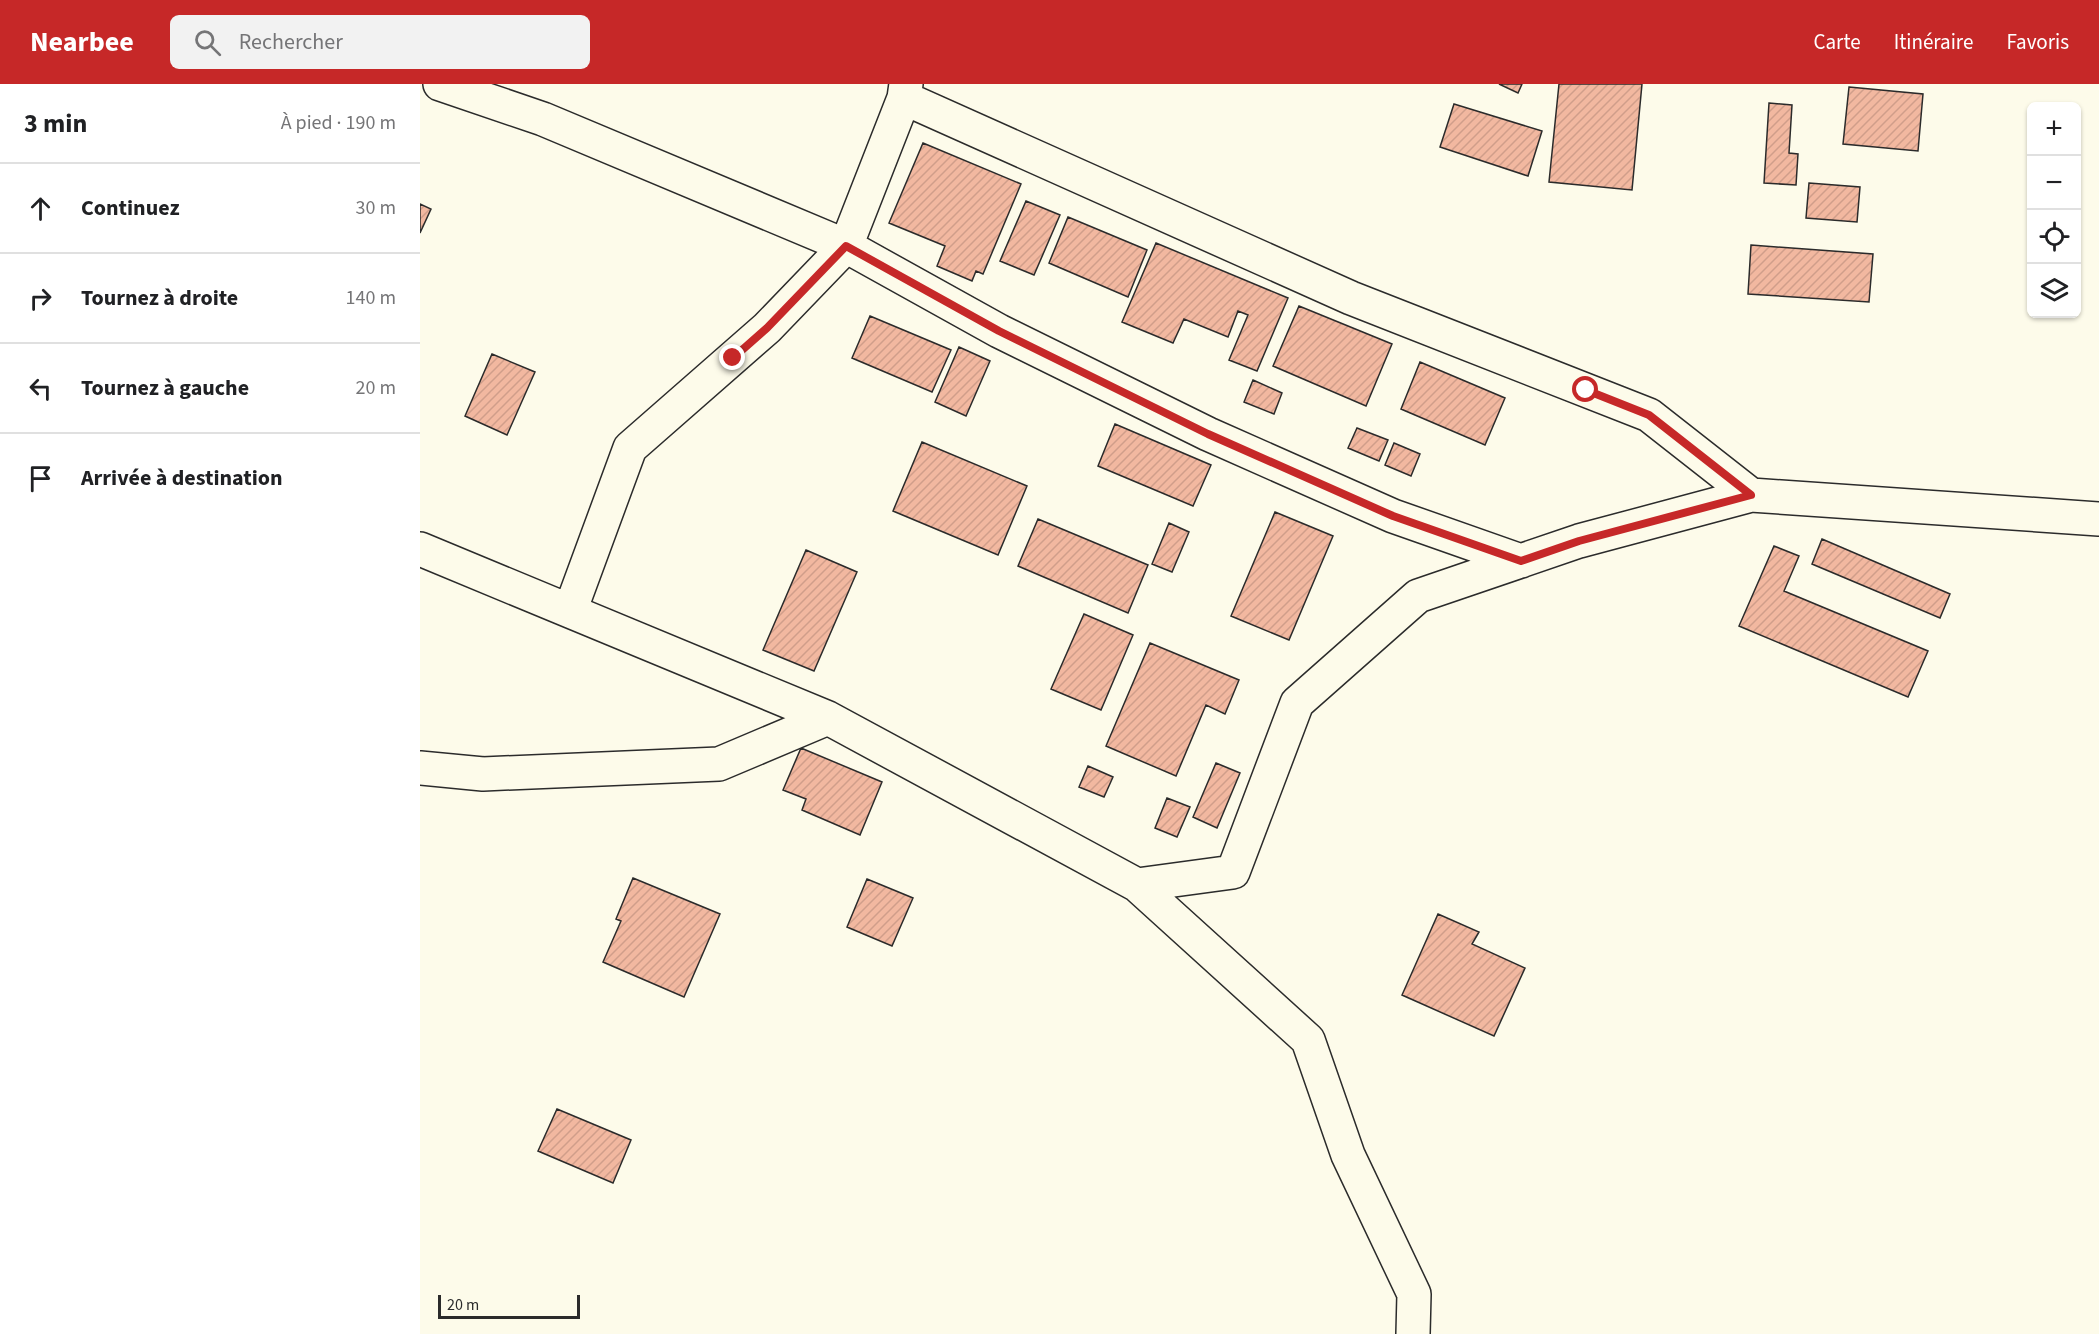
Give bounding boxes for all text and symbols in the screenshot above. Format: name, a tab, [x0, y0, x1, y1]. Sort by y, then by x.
search box	[170, 15, 590, 69]
text: Nearbee	[30, 22, 134, 62]
icon: search	[191, 26, 224, 59]
text: Rechercher	[239, 26, 343, 58]
text: Carte	[1814, 27, 1861, 57]
text: Itinéraire	[1894, 27, 1973, 57]
text: Favoris	[2006, 27, 2069, 57]
map controls	[2027, 102, 2081, 318]
button: +	[2027, 102, 2081, 156]
text: 3 min	[24, 105, 87, 142]
text: À pied · 190 m	[281, 109, 396, 137]
button: −	[2027, 156, 2081, 210]
icon: ahead	[24, 192, 57, 225]
text: Continuez	[81, 192, 180, 224]
text: 30 m	[356, 194, 396, 222]
button: locate	[2027, 210, 2081, 264]
button: layers	[2027, 264, 2081, 318]
icon: right	[24, 282, 57, 315]
text: Tournez à droite	[81, 282, 238, 314]
text: 140 m	[346, 284, 396, 312]
route end	[719, 344, 745, 370]
icon: left	[24, 372, 57, 405]
text: Tournez à gauche	[81, 372, 249, 404]
text: 20 m	[356, 374, 396, 402]
route start	[1572, 376, 1598, 402]
icon: arrive	[24, 462, 57, 495]
text: Arrivée à destination	[81, 462, 283, 494]
scale bar	[438, 1292, 580, 1320]
text: 20 m	[447, 1294, 479, 1316]

